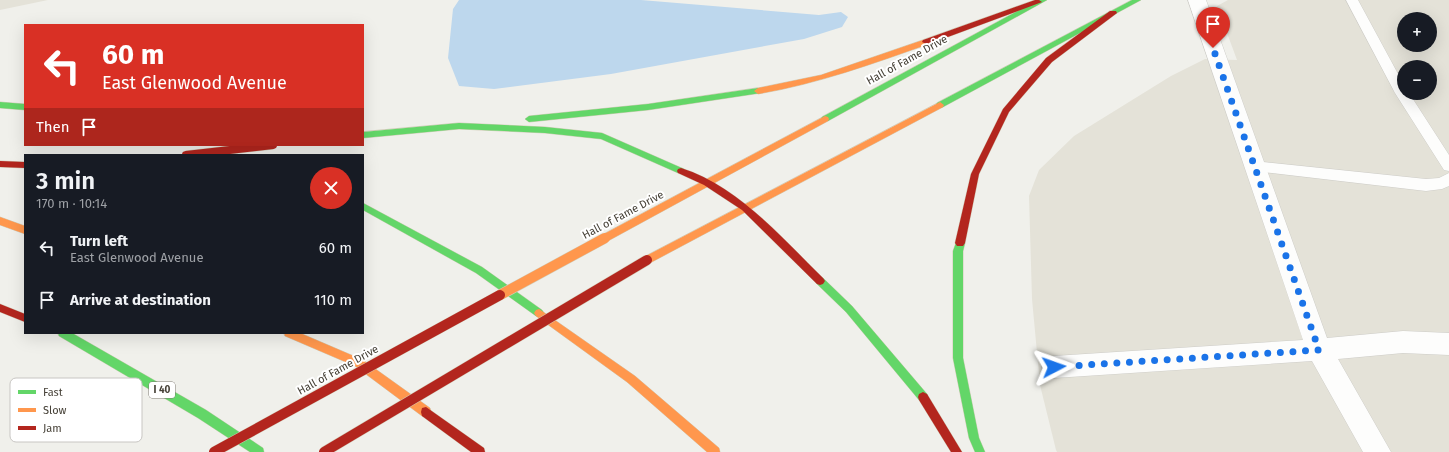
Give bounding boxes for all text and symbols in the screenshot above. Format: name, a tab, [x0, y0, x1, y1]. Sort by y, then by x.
pin	[1196, 7.0, 1230, 48]
map controls	[1397, 12, 1437, 100]
button: +	[1397, 12, 1437, 52]
icon: arrive	[1202, 13, 1224, 35]
street label: Hall of Fame Drive	[864, 32, 950, 88]
text: 60 m	[102, 38, 164, 71]
icon: left	[36, 40, 88, 92]
button: −	[1397, 60, 1437, 100]
text: East Glenwood Avenue	[102, 72, 287, 94]
icon: arrive	[78, 116, 100, 138]
text: Then	[36, 118, 70, 136]
text: 3 min	[36, 167, 95, 195]
button: close	[310, 167, 352, 209]
street label: Hall of Fame Drive	[580, 188, 666, 242]
text: 170 m · 10:14	[36, 196, 107, 211]
text: Turn left	[70, 232, 128, 250]
icon: left	[36, 237, 58, 259]
text: 60 m	[319, 239, 352, 257]
text: East Glenwood Avenue	[70, 250, 203, 265]
icon: arrive	[36, 289, 58, 311]
text: Arrive at destination	[70, 291, 211, 309]
text: 110 m	[314, 291, 352, 309]
street label: Hall of Fame Drive	[295, 342, 381, 398]
position arrow	[1033, 346, 1075, 388]
legend	[10, 378, 142, 442]
road number: I 40	[149, 382, 175, 398]
text: Fast	[43, 386, 63, 399]
text: Slow	[43, 404, 67, 417]
text: Jam	[43, 422, 62, 435]

